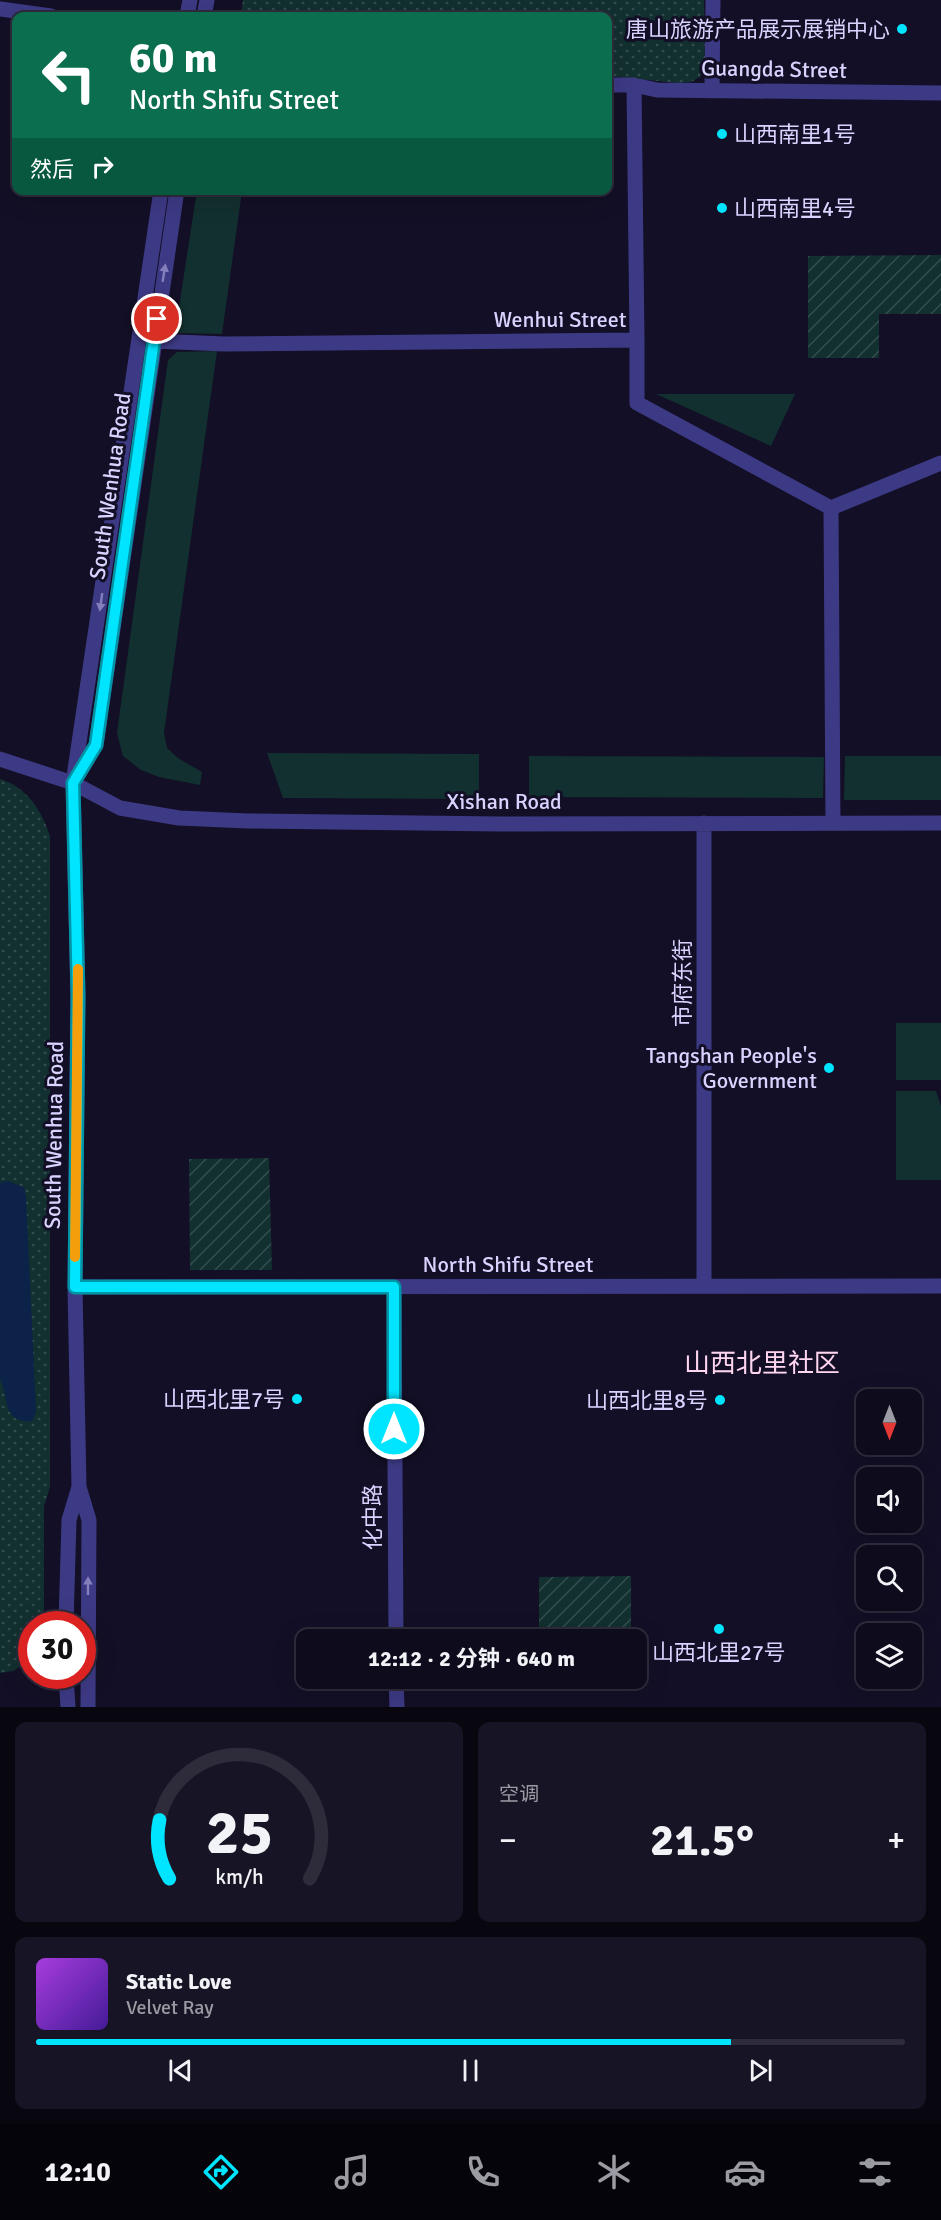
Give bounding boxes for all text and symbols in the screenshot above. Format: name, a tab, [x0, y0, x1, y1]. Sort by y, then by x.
place label: 唐山旅游产品展示展销中心	[626, 16, 890, 43]
marker: 唐山旅游产品展示展销中心	[895, 22, 909, 36]
text: 60 m	[129, 33, 218, 84]
icon: left	[30, 36, 108, 114]
street label: Guangda Street	[701, 54, 847, 84]
text: North Shifu Street	[129, 84, 339, 117]
place label: 山西南里1号	[734, 121, 856, 148]
marker: 山西南里1号	[715, 127, 729, 141]
icon: right	[86, 150, 119, 183]
text: 然后	[30, 156, 74, 183]
place label: 山西南里4号	[734, 195, 856, 222]
marker: 山西南里4号	[715, 201, 729, 215]
one-way arrow	[160, 264, 169, 283]
pin	[131, 293, 182, 344]
icon: arrive	[140, 302, 173, 335]
street label: Wenhui Street	[494, 306, 627, 333]
street label: South Wenhua Road	[84, 391, 136, 581]
one-way arrow	[96, 592, 105, 611]
street label: Xishan Road	[446, 788, 562, 815]
street label: 市府东街	[669, 939, 696, 1027]
street label: South Wenhua Road	[39, 1041, 69, 1229]
place label: Tangshan People's Government	[646, 1042, 817, 1094]
marker: Tangshan People's Government	[822, 1061, 836, 1075]
street label: North Shifu Street	[422, 1251, 594, 1278]
district label: 山西北里社区	[684, 1348, 840, 1380]
place label: 山西北里7号	[163, 1386, 285, 1413]
place label: 山西北里8号	[586, 1387, 708, 1414]
north arrow	[856, 1389, 922, 1455]
map controls	[856, 1389, 922, 1689]
marker: 山西北里7号	[290, 1392, 304, 1406]
marker: 山西北里8号	[713, 1393, 727, 1407]
position arrow	[362, 1397, 426, 1461]
button: sound	[856, 1467, 922, 1533]
street label: 化中路	[359, 1484, 386, 1550]
button: search	[856, 1545, 922, 1611]
one-way arrow	[84, 1576, 93, 1595]
speed limit sign: 30	[18, 1611, 96, 1689]
marker: 山西北里27号	[712, 1622, 726, 1636]
button: layers	[856, 1623, 922, 1689]
place label: 山西北里27号	[652, 1639, 786, 1666]
text: 12:12 · 2 分钟 · 640 m	[368, 1645, 575, 1672]
text: 空调	[499, 1782, 539, 1807]
text: 25	[205, 1794, 273, 1871]
text: 21.5°	[650, 1813, 754, 1868]
text: −	[499, 1820, 517, 1861]
text: +	[887, 1820, 905, 1861]
text: km/h	[215, 1864, 263, 1890]
text: Static Love	[126, 1968, 232, 1995]
text: Velvet Ray	[126, 1995, 214, 2020]
icon: previous	[164, 2054, 197, 2087]
icon: pause	[454, 2054, 487, 2087]
icon: next	[744, 2054, 777, 2087]
icon: directions	[200, 2151, 242, 2193]
icon: music	[331, 2151, 373, 2193]
icon: phone	[462, 2151, 504, 2193]
icon: climate	[593, 2151, 635, 2193]
icon: car	[724, 2151, 766, 2193]
icon: filters	[854, 2151, 896, 2193]
text: 12:10	[44, 2156, 111, 2189]

